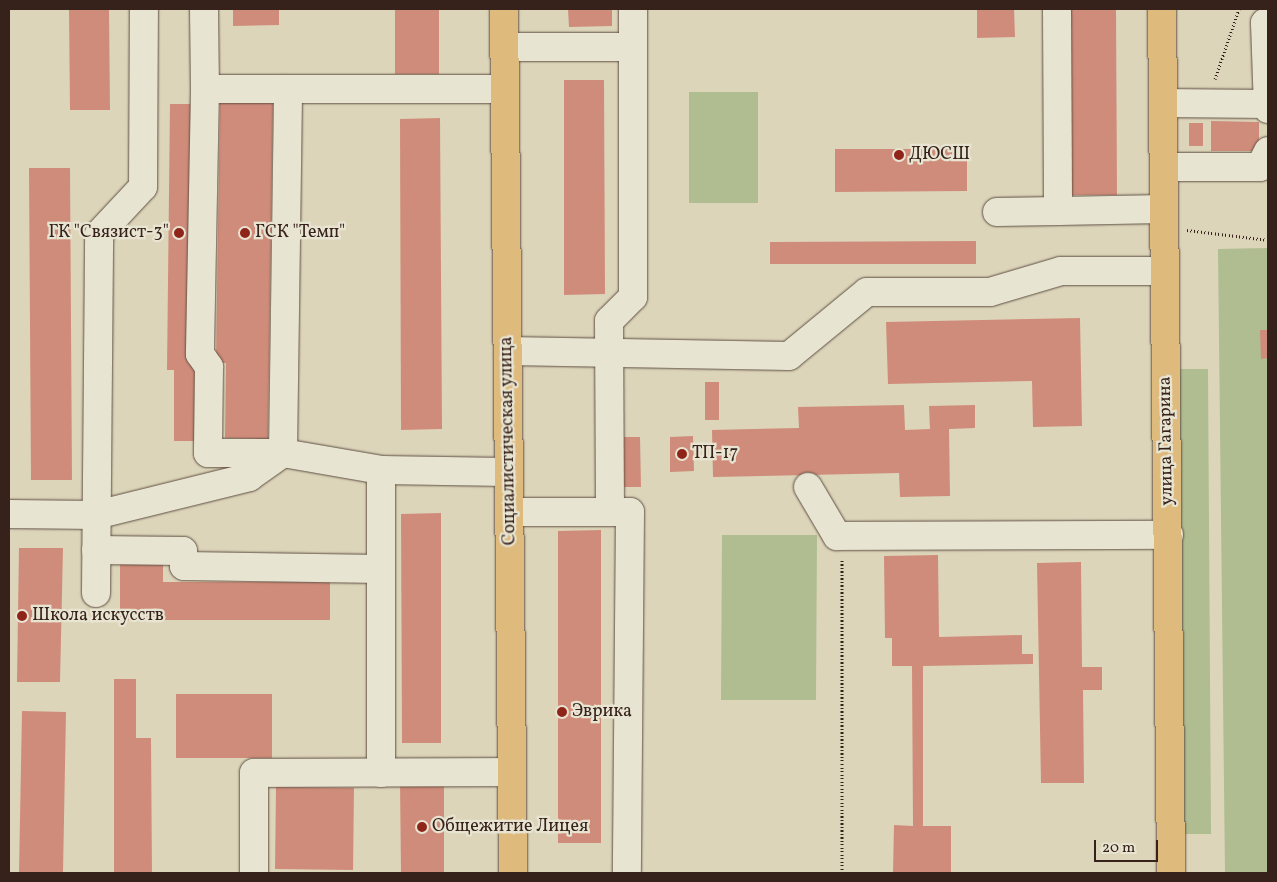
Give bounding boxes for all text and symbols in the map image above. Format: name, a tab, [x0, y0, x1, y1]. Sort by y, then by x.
place label: ДЮСШ	[909, 144, 970, 166]
marker: ДЮСШ	[893, 149, 905, 161]
place label: ГК "Связист-3"	[48, 222, 169, 244]
place label: ГСК "Темп"	[255, 222, 345, 244]
marker: ГК "Связист-3"	[173, 227, 185, 239]
marker: ГСК "Темп"	[239, 227, 251, 239]
street label: Социалистическая улица	[496, 336, 522, 546]
street label: улица Гагарина	[1155, 376, 1179, 506]
place label: ТП-17	[692, 443, 738, 465]
marker: ТП-17	[676, 448, 688, 460]
place label: Школа искусств	[32, 605, 164, 627]
marker: Школа искусств	[16, 610, 28, 622]
place label: Эврика	[572, 701, 632, 723]
marker: Эврика	[556, 706, 568, 718]
place label: Общежитие Лицея	[432, 816, 588, 838]
marker: Общежитие Лицея	[416, 821, 428, 833]
scale bar	[1097, 830, 1161, 862]
text: 20 m	[1102, 838, 1135, 859]

